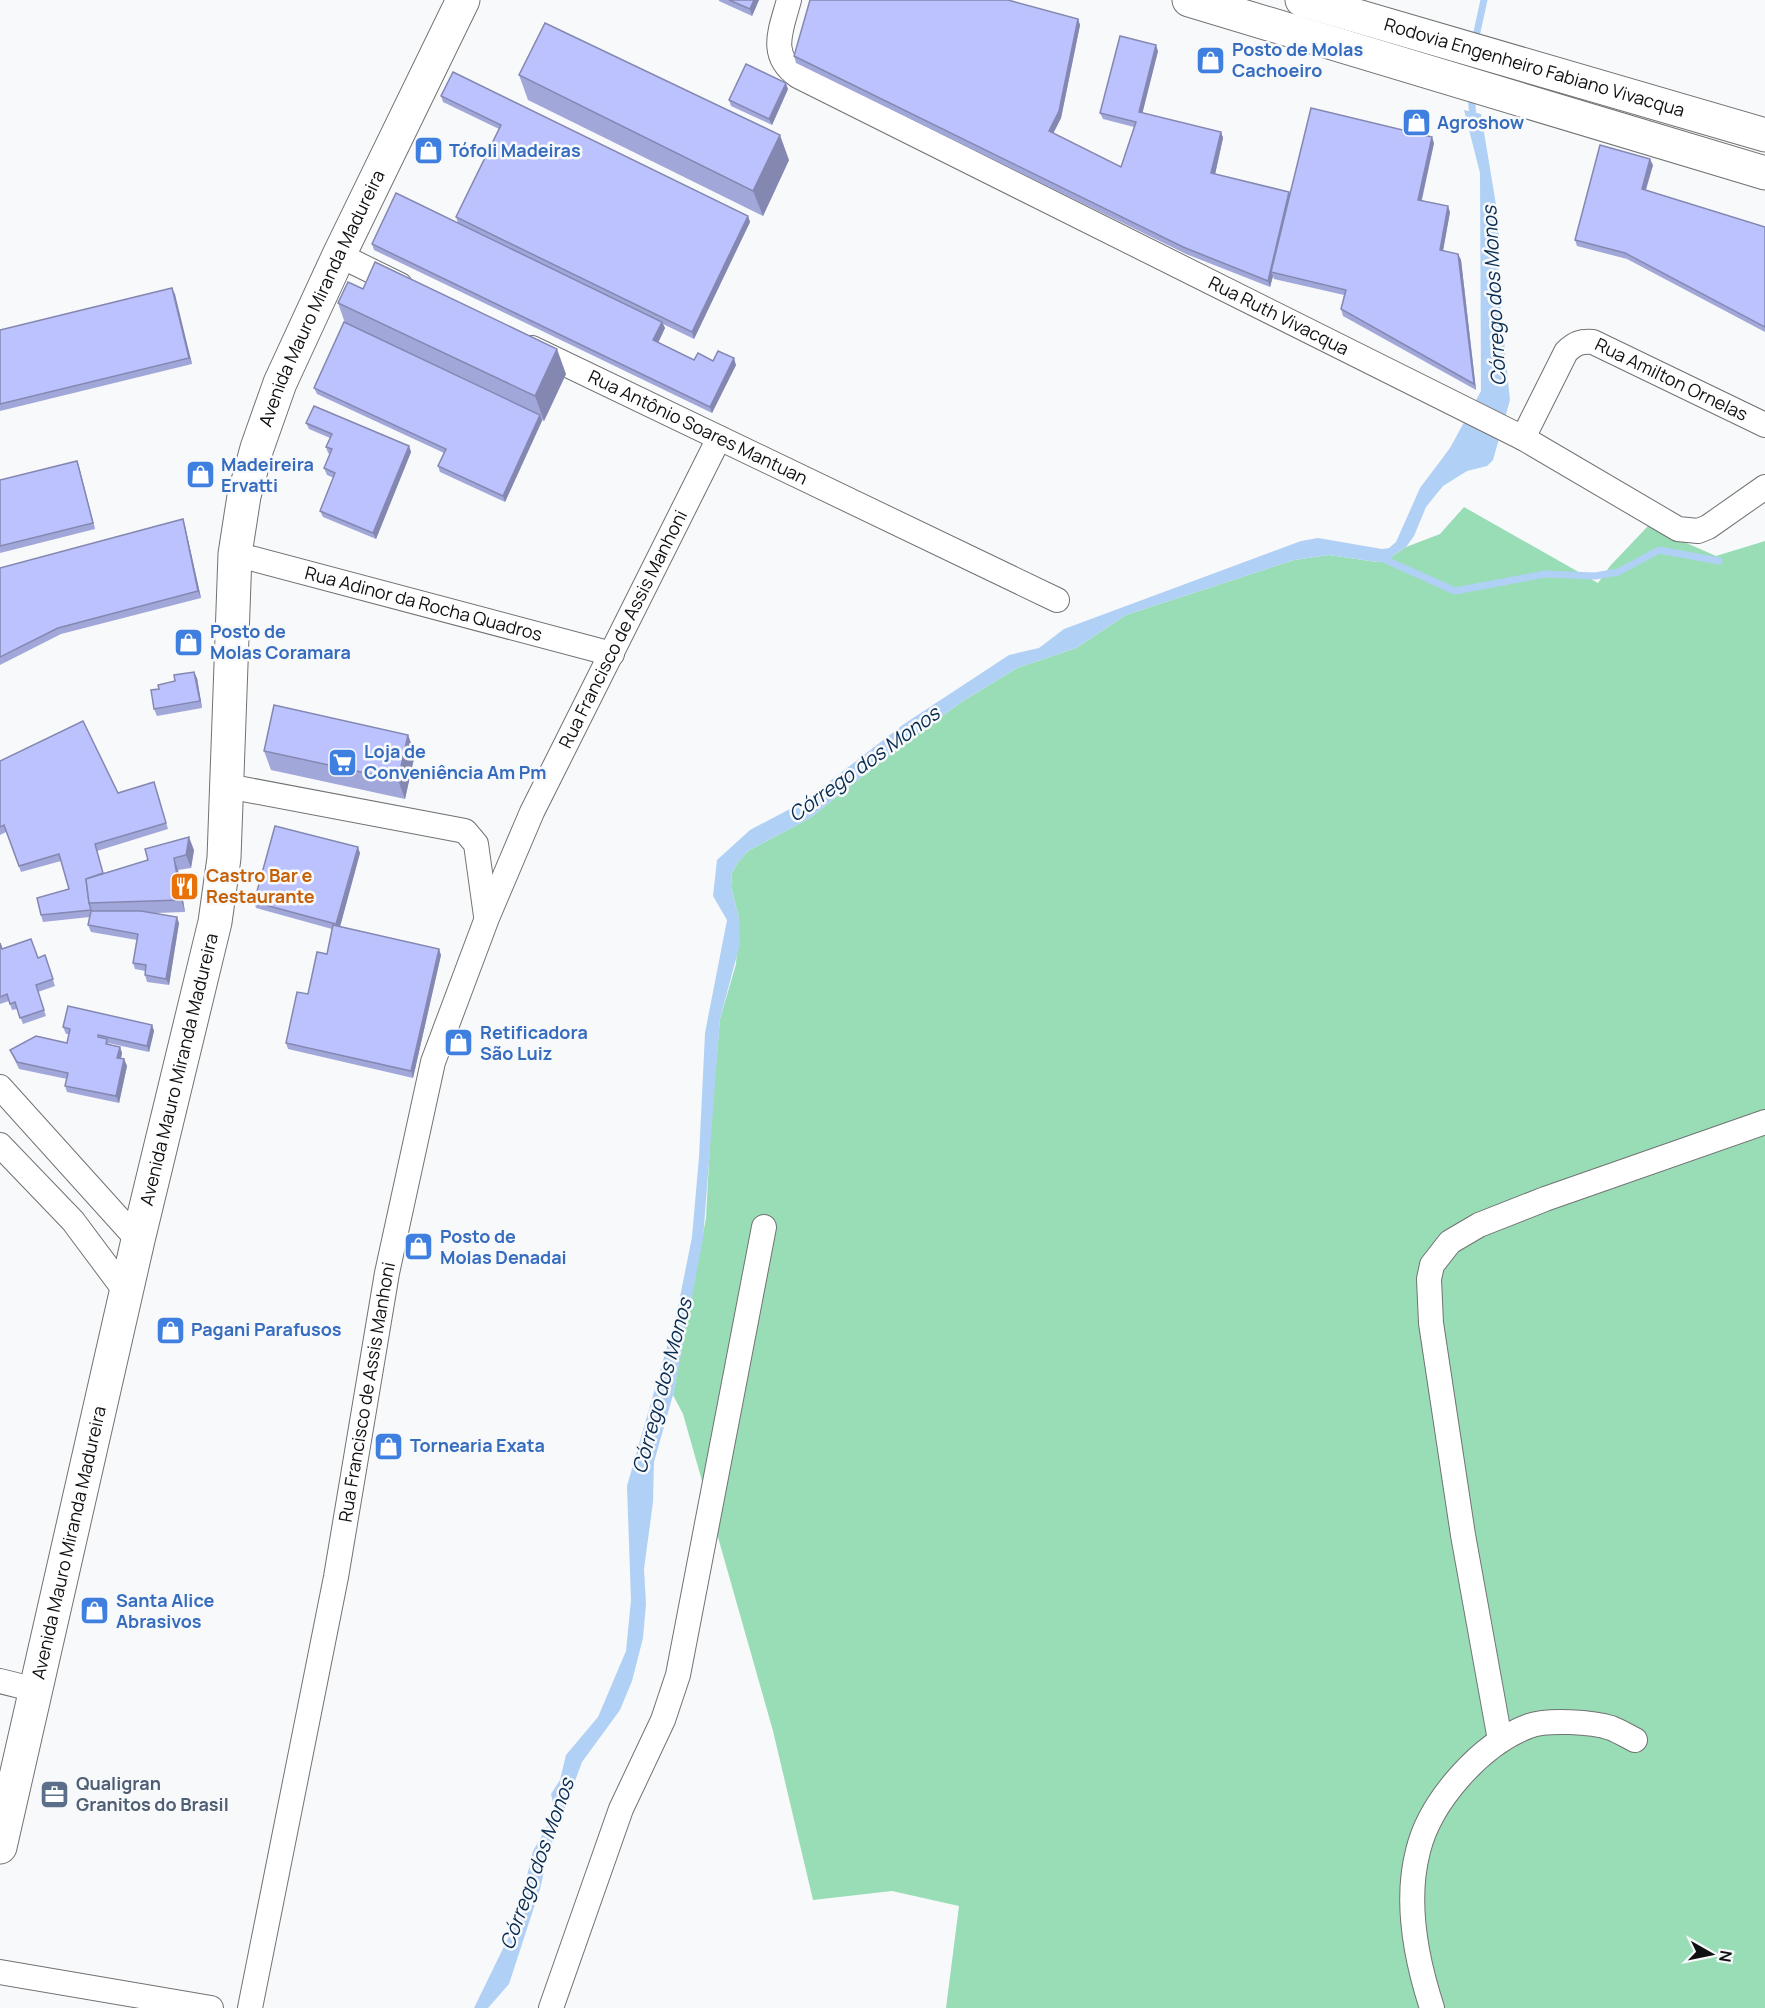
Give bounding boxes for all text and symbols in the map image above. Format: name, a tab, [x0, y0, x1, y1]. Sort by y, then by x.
street label: Rodovia Engenheiro Fabiano Vivacqua	[1382, 12, 1688, 122]
place label: Posto de Molas Cachoeiro	[1232, 37, 1363, 82]
shop icon: Posto de Molas Cachoeiro	[1195, 44, 1227, 76]
shop icon: Agroshow	[1400, 107, 1432, 139]
place label: Agroshow	[1437, 110, 1525, 134]
shop icon: Tófoli Madeiras	[412, 135, 444, 167]
place label: Tófoli Madeiras	[449, 138, 581, 162]
street label: Avenida Mauro Miranda Madureira	[253, 166, 390, 430]
water label: Córrego dos Monos	[1475, 204, 1512, 387]
street label: Rua Ruth Vivacqua	[1205, 270, 1353, 360]
street label: Rua Amilton Ornelas	[1591, 332, 1752, 426]
street label: Rua Antônio Soares Mantuan	[585, 364, 812, 490]
place label: Madeireira Ervatti	[221, 452, 314, 497]
shop icon: Madeireira Ervatti	[184, 459, 216, 491]
street label: Rua Francisco de Assis Manhoni	[553, 506, 692, 752]
street label: Rua Adinor da Rocha Quadros	[302, 560, 545, 646]
place label: Posto de Molas Coramara	[210, 619, 351, 664]
shop icon: Posto de Molas Coramara	[173, 626, 205, 658]
water label: Córrego dos Monos	[783, 699, 946, 828]
place label: Loja de Conveniência Am Pm	[364, 739, 546, 784]
supermarket icon: Loja de Conveniência Am Pm	[327, 746, 359, 778]
place label: Castro Bar e Restaurante	[206, 863, 315, 908]
restaurant icon: Castro Bar e Restaurante	[169, 870, 201, 902]
street label: Avenida Mauro Miranda Madureira	[134, 931, 223, 1208]
place label: Retificadora São Luiz	[480, 1020, 588, 1065]
shop icon: Retificadora São Luiz	[443, 1027, 475, 1059]
place label: Posto de Molas Denadai	[440, 1224, 567, 1269]
shop icon: Posto de Molas Denadai	[403, 1231, 435, 1263]
street label: Rua Francisco de Assis Manhoni	[332, 1260, 400, 1524]
water label: Córrego dos Monos	[625, 1294, 698, 1477]
shop icon: Pagani Parafusos	[154, 1314, 186, 1346]
place label: Pagani Parafusos	[191, 1317, 342, 1341]
street label: Avenida Mauro Miranda Madureira	[26, 1404, 111, 1681]
shop icon: Tornearia Exata	[373, 1430, 405, 1462]
place label: Tornearia Exata	[410, 1433, 545, 1457]
place label: Santa Alice Abrasivos	[116, 1588, 214, 1633]
shop icon: Santa Alice Abrasivos	[79, 1595, 111, 1627]
place label: Qualigran Granitos do Brasil	[76, 1771, 229, 1816]
water label: Córrego dos Monos	[493, 1773, 581, 1953]
office icon: Qualigran Granitos do Brasil	[39, 1778, 71, 1810]
north arrow	[1681, 1924, 1741, 1984]
text: N	[1714, 1949, 1738, 1964]

